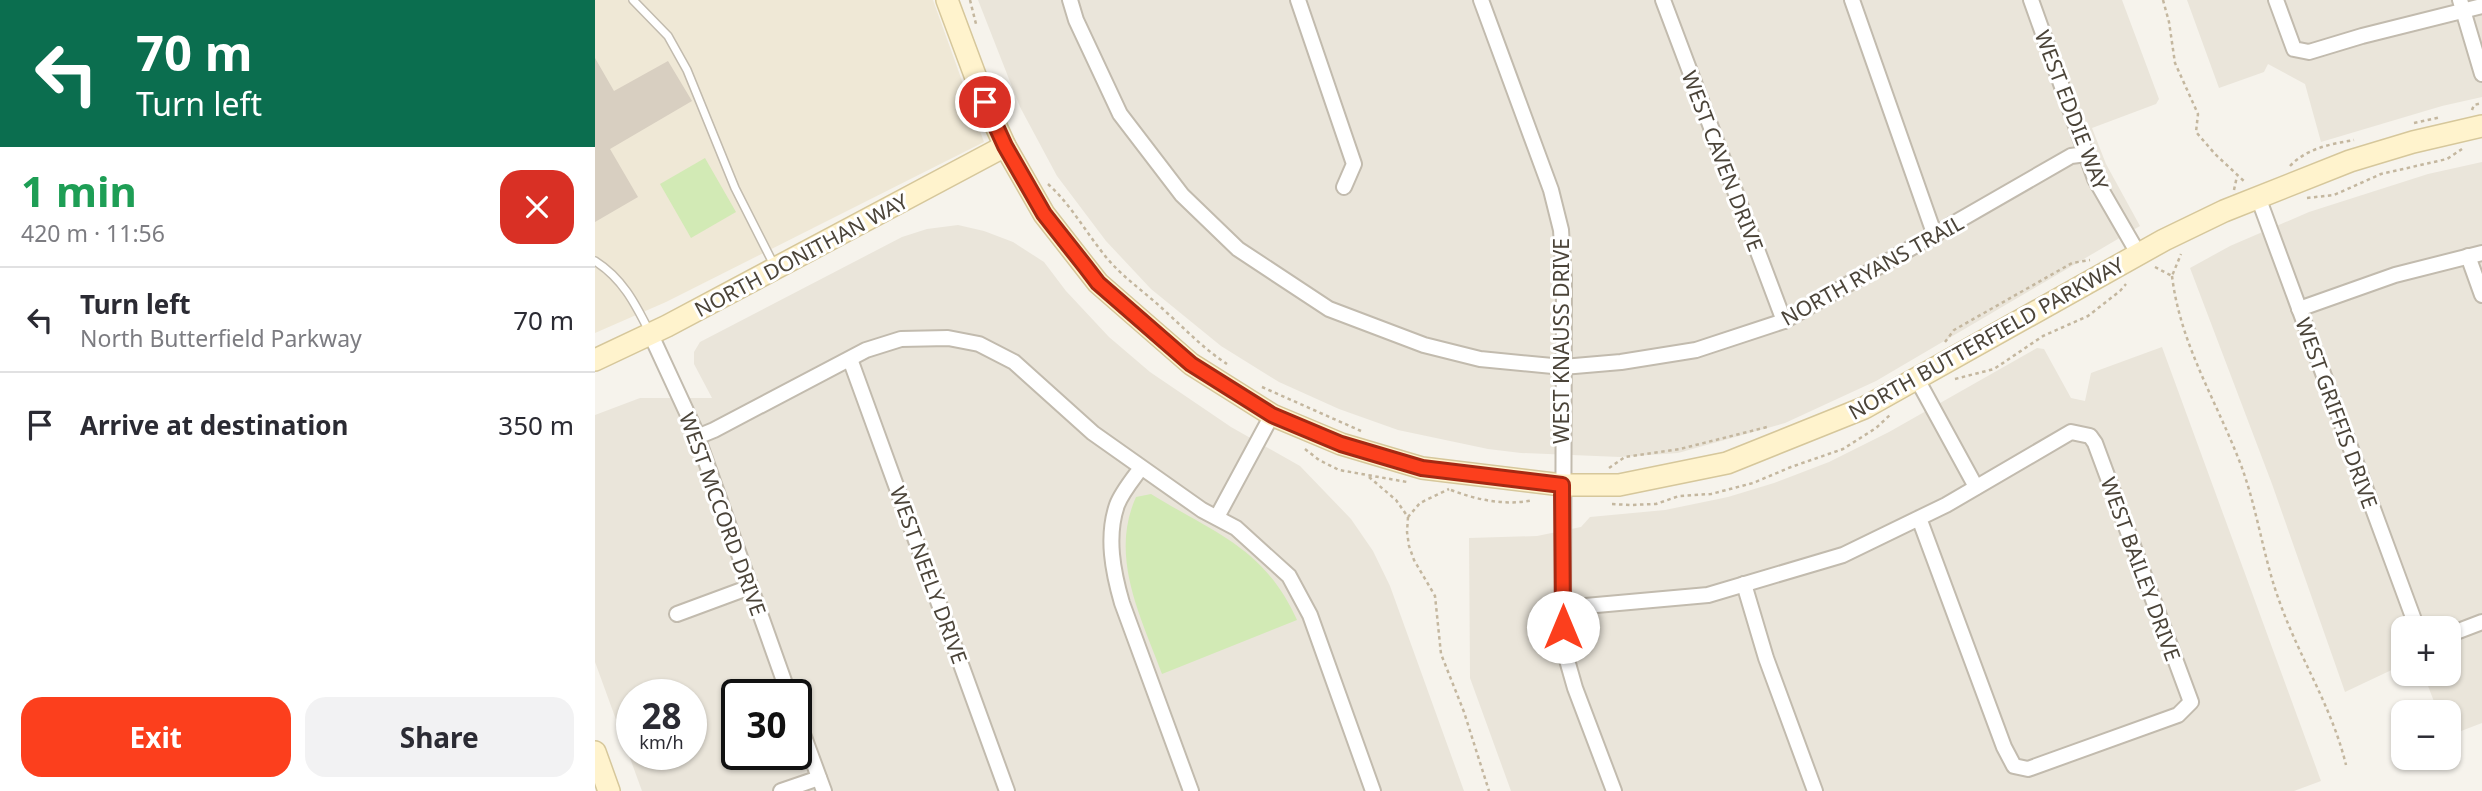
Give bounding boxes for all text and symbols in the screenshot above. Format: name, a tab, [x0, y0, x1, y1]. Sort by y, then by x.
text: 70 m	[136, 19, 253, 85]
street label: WEST EDDIE WAY	[2029, 26, 2115, 194]
icon: left	[21, 28, 112, 119]
street label: WEST CAVEN DRIVE	[1676, 67, 1770, 255]
pin	[955, 72, 1015, 132]
text: Turn left	[136, 82, 262, 125]
icon: arrive	[966, 83, 1004, 121]
text: 1 min	[21, 162, 137, 219]
button: close	[500, 170, 574, 244]
street label: NORTH DONITHAN WAY	[689, 187, 913, 323]
street label: NORTH RYANS TRAIL	[1776, 208, 1968, 332]
text: 420 m · 11:56	[21, 217, 165, 249]
street label: WEST KNAUSS DRIVE	[1547, 238, 1575, 444]
street label: NORTH BUTTERFIELD PARKWAY	[1843, 250, 2129, 426]
text: Turn left	[80, 286, 191, 322]
icon: left	[21, 301, 59, 339]
text: 70 m	[513, 302, 574, 338]
street label: WEST GRIFFIS DRIVE	[2289, 314, 2385, 512]
text: North Butterfield Parkway	[80, 322, 362, 354]
icon: arrive	[21, 406, 59, 444]
text: Arrive at destination	[80, 407, 349, 443]
text: 350 m	[498, 407, 574, 443]
street label: WEST MCCORD DRIVE	[673, 408, 773, 620]
street label: WEST BAILEY DRIVE	[2095, 473, 2187, 665]
street label: WEST NEELY DRIVE	[884, 482, 974, 668]
position arrow	[1526, 590, 1600, 664]
map controls	[2391, 616, 2461, 770]
button: +	[2391, 616, 2461, 686]
speed limit sign: 30	[721, 679, 812, 770]
text: 28	[641, 692, 682, 739]
button: Exit	[21, 697, 291, 777]
button: Share	[305, 697, 574, 777]
button: −	[2391, 700, 2461, 770]
text: km/h	[639, 730, 684, 754]

